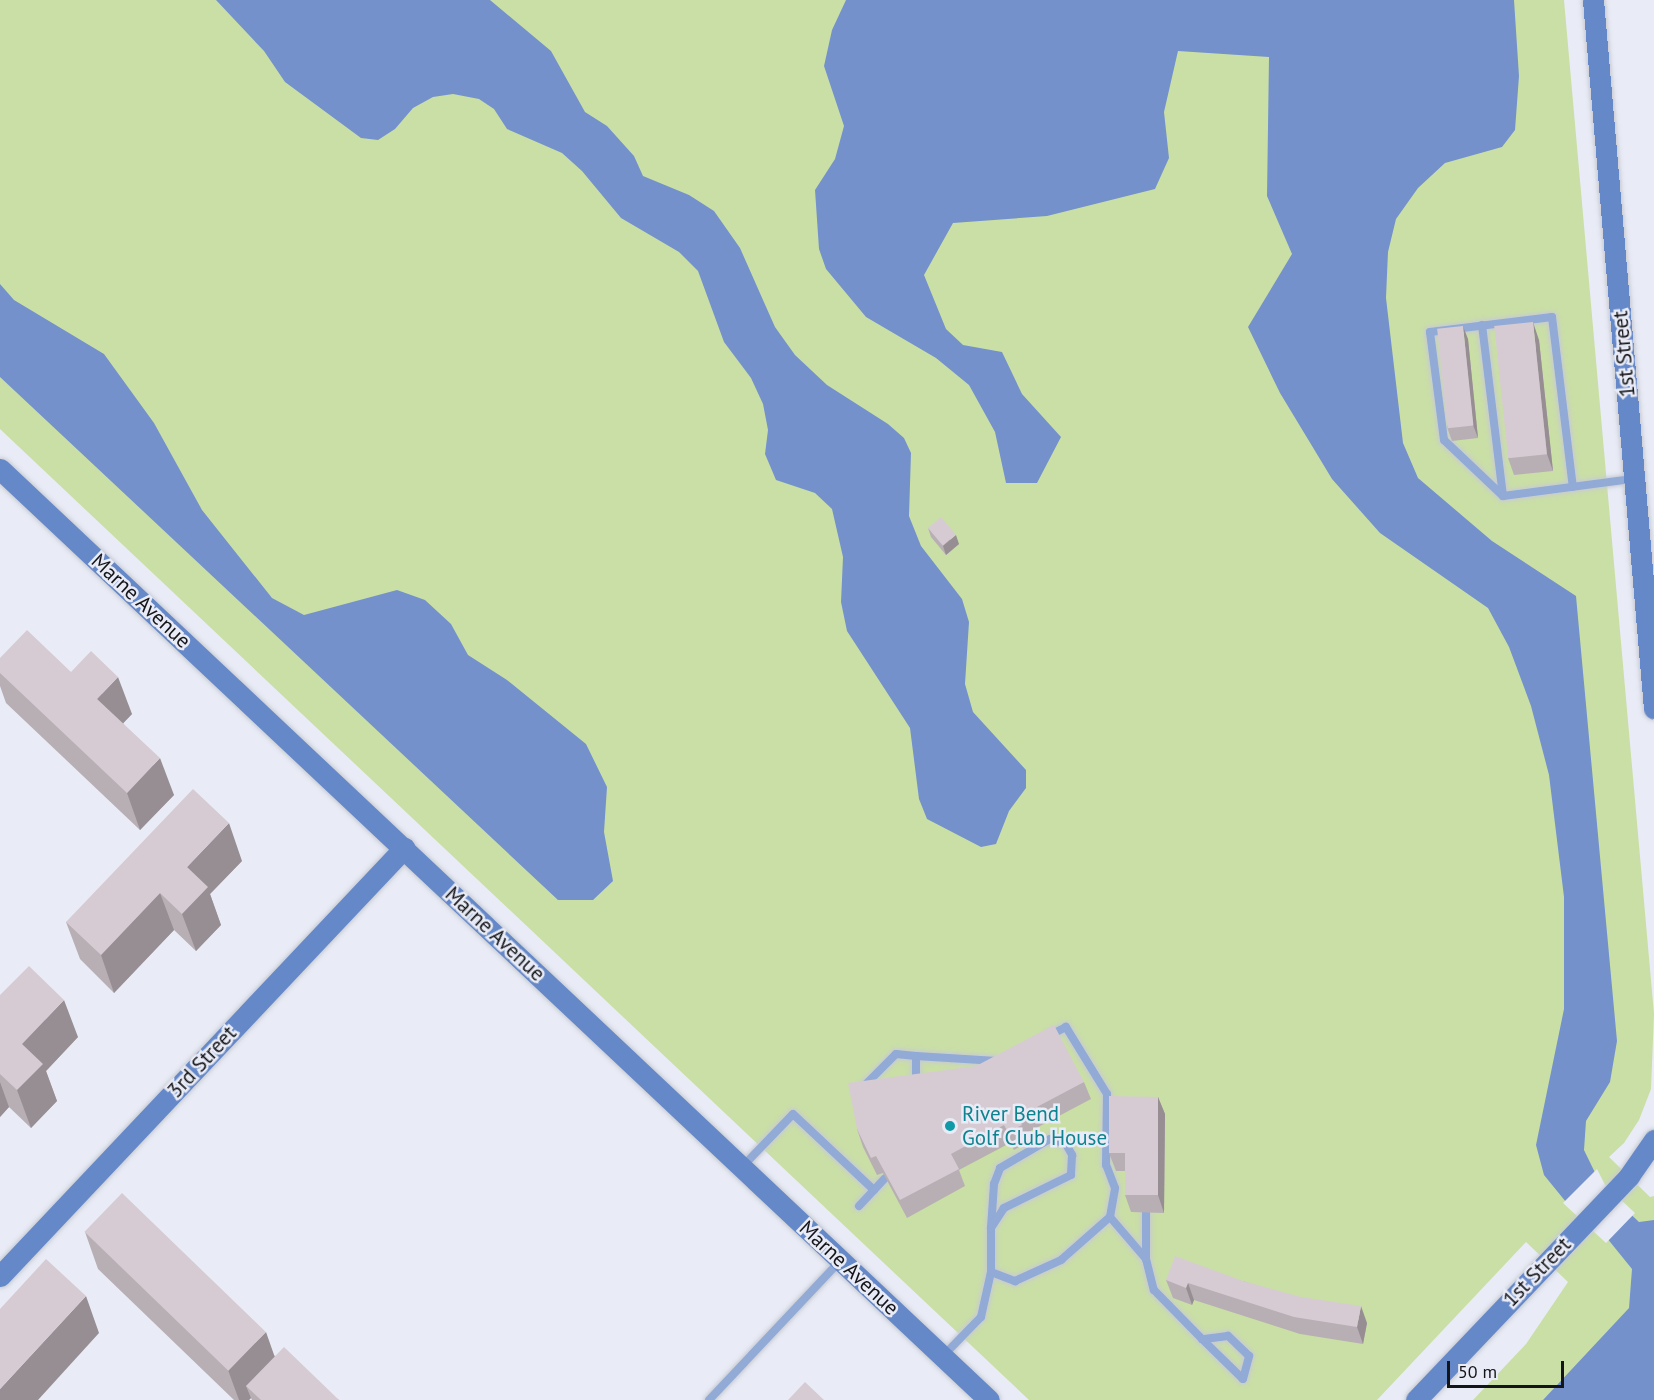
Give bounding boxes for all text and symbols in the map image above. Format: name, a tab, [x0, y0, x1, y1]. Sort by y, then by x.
street label: 1st Street	[1608, 310, 1640, 398]
street label: Marne Avenue	[86, 548, 196, 654]
street label: Marne Avenue	[440, 881, 550, 987]
street label: 3rd Street	[162, 1021, 242, 1103]
place label: River Bend Golf Club House	[962, 1101, 1107, 1151]
marker: River Bend Golf Club House	[943, 1119, 957, 1133]
street label: Marne Avenue	[794, 1215, 904, 1321]
street label: 1st Street	[1498, 1232, 1576, 1312]
scale bar	[1450, 1349, 1567, 1387]
text: 50 m	[1458, 1360, 1497, 1383]

